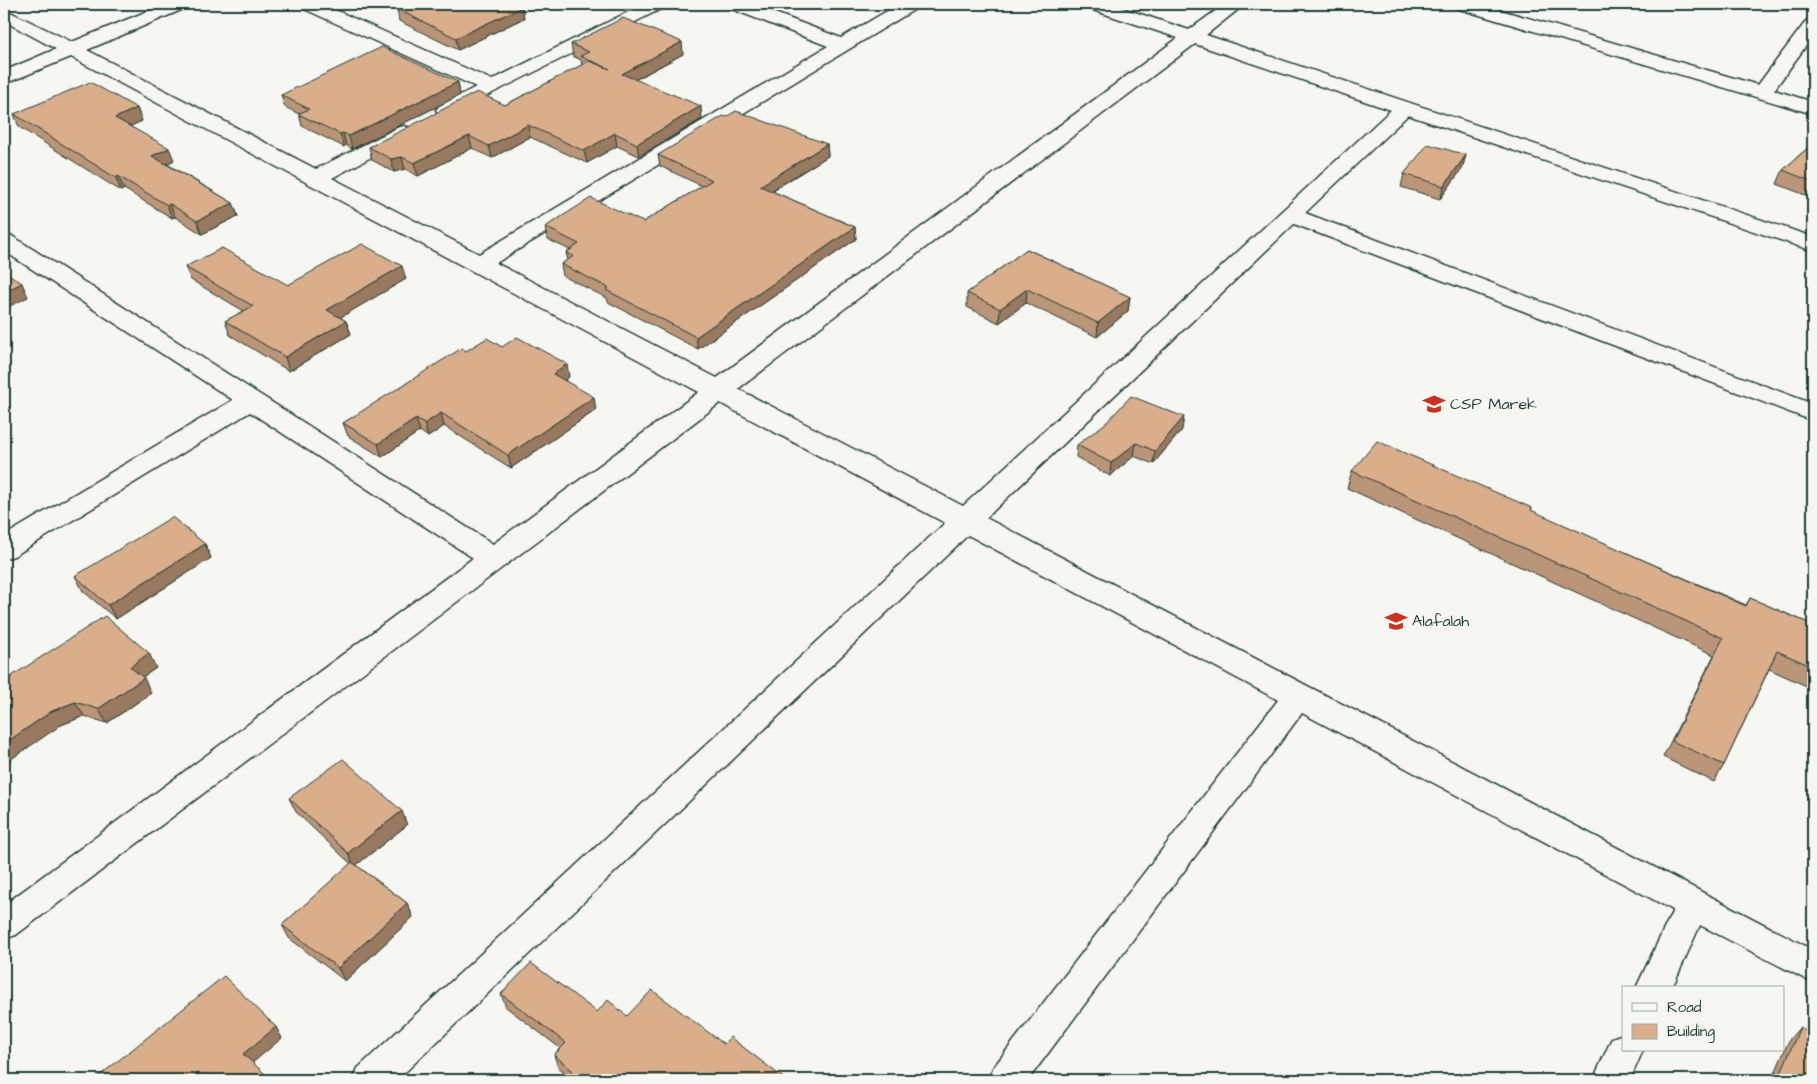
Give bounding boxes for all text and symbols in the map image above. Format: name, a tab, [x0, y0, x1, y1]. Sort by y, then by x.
school or university icon: CSP Marek	[1421, 391, 1447, 417]
place label: CSP Marek	[1450, 393, 1537, 415]
school or university icon: Alafalah	[1383, 608, 1409, 634]
place label: Alafalah	[1412, 610, 1469, 632]
legend	[1622, 986, 1784, 1052]
text: Road	[1667, 997, 1702, 1018]
text: Building	[1667, 1021, 1715, 1043]

